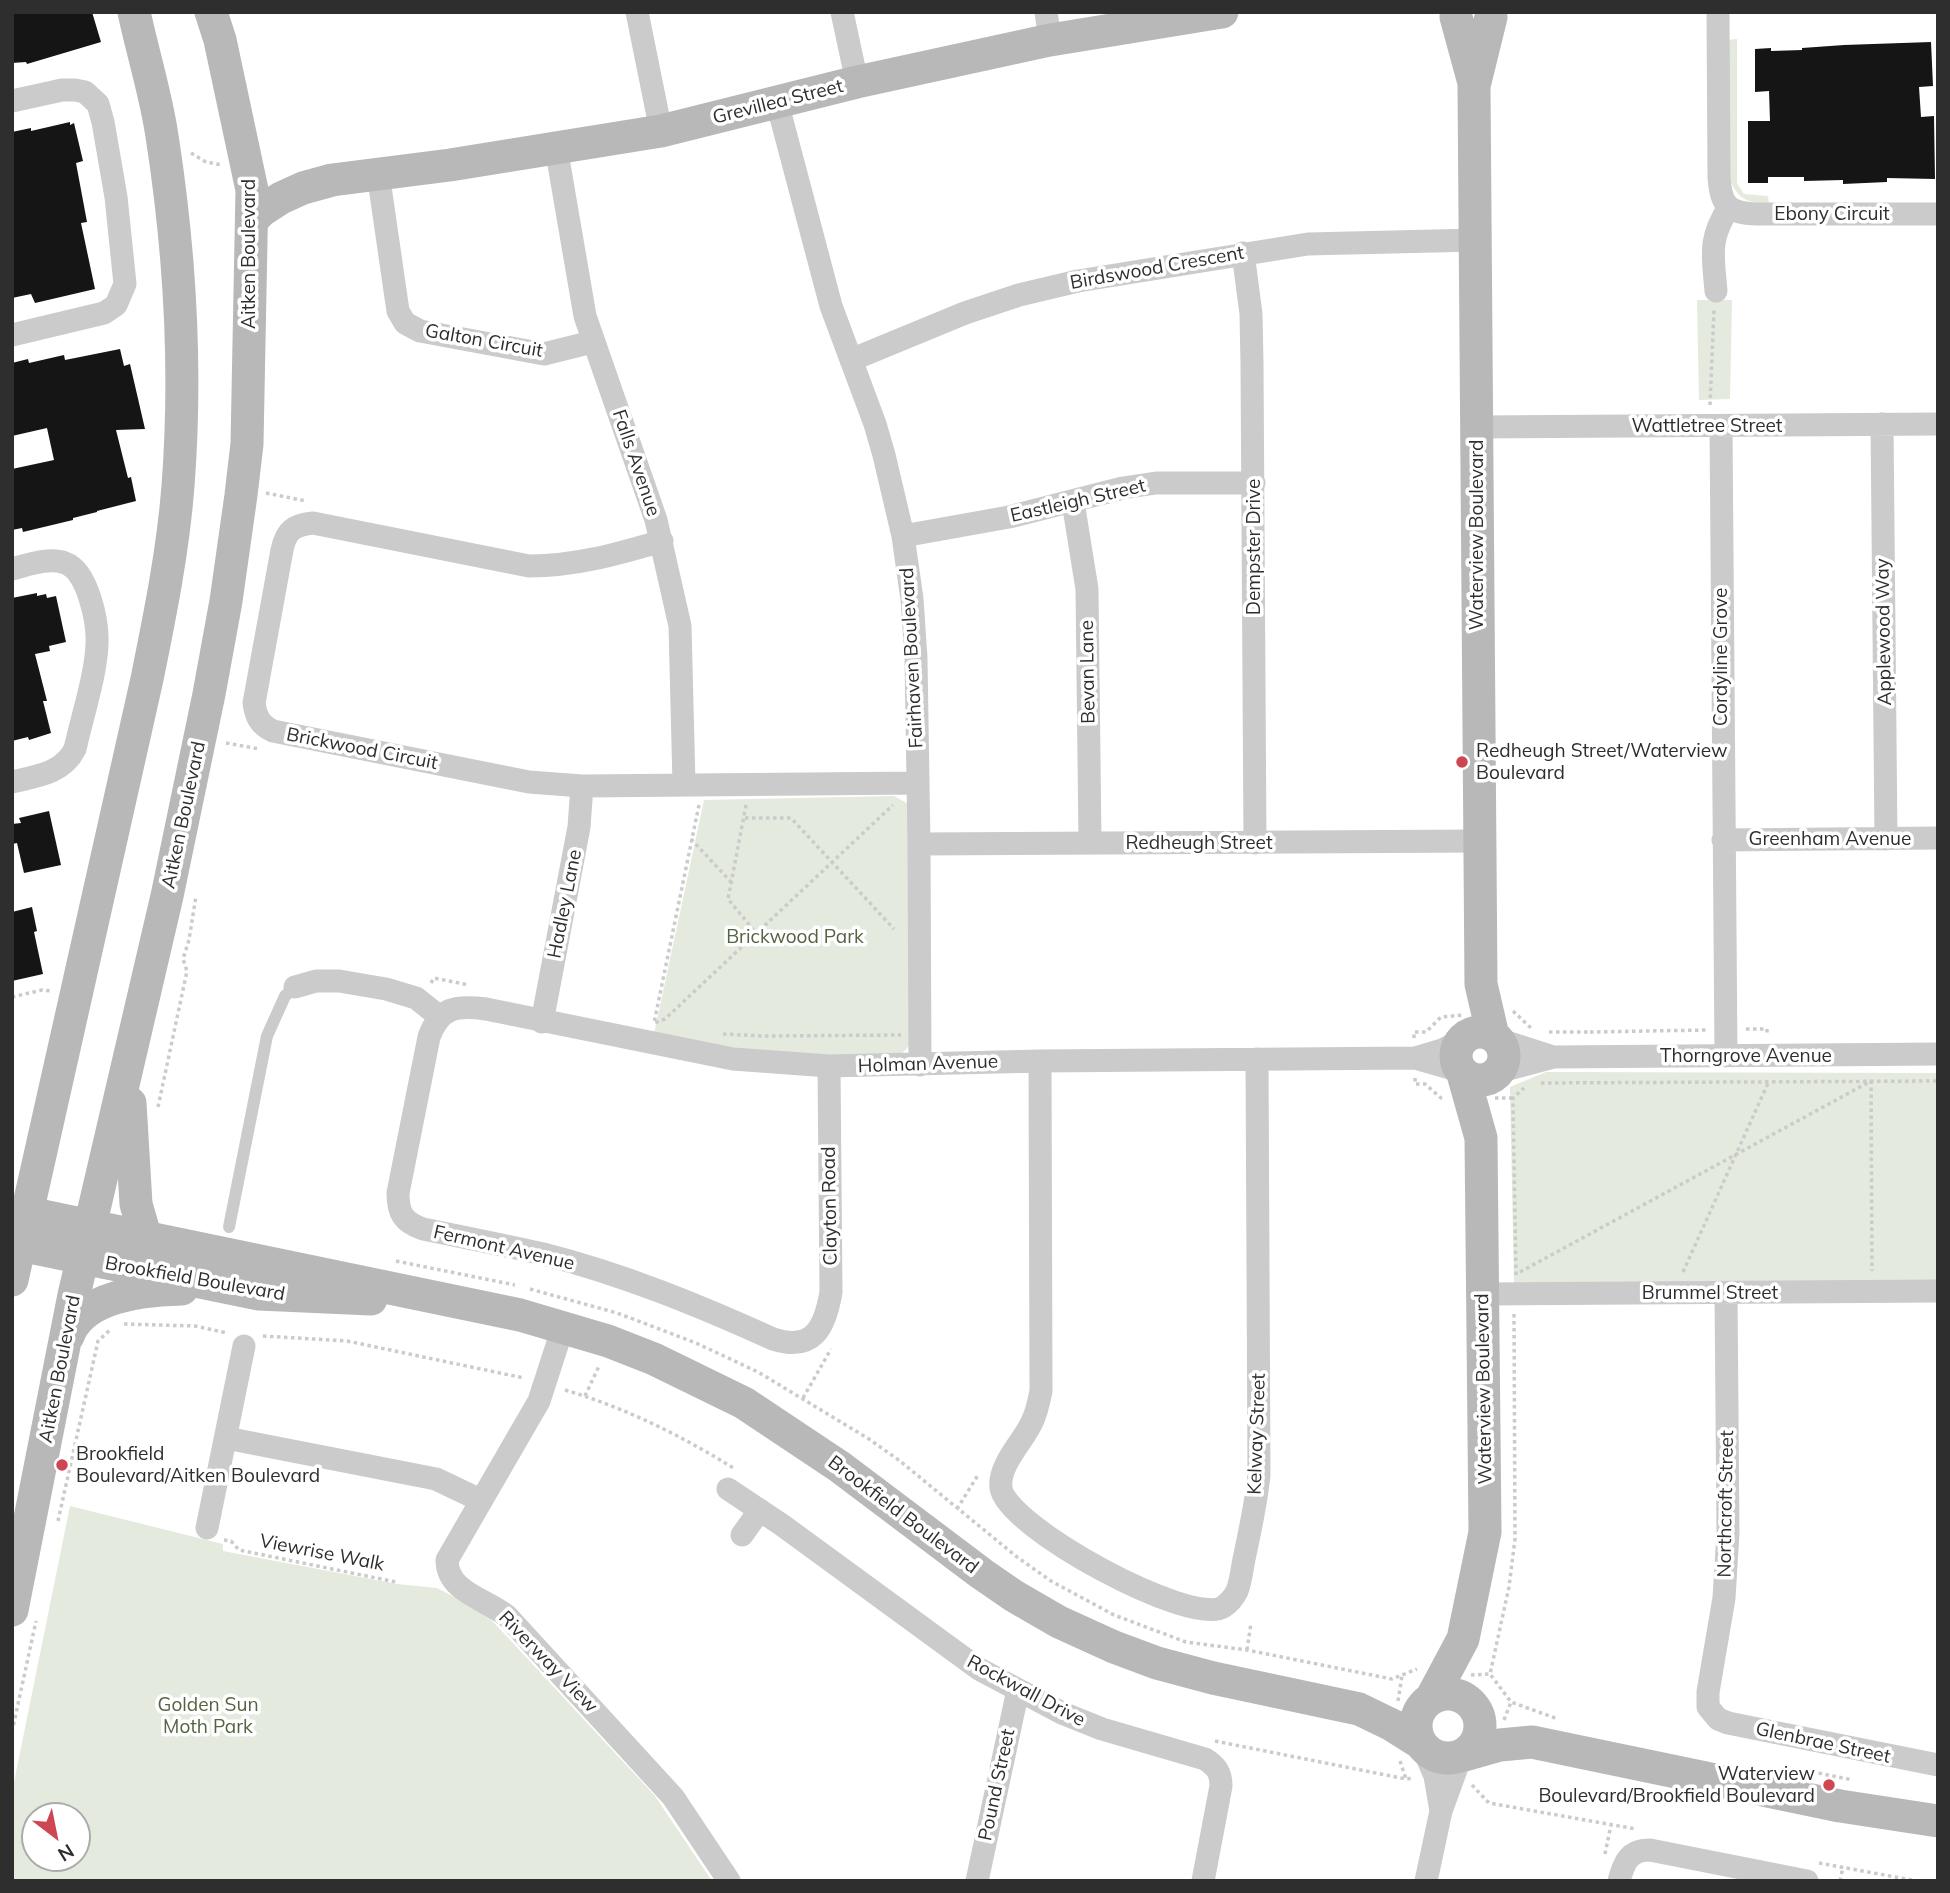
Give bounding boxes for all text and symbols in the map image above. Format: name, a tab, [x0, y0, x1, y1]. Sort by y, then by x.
street label: Grevillea Street	[710, 75, 846, 129]
street label: Aitken Boulevard	[238, 179, 260, 329]
street label: Ebony Circuit	[1774, 203, 1890, 225]
street label: Birdswood Crescent	[1068, 241, 1246, 295]
street label: Galton Circuit	[423, 319, 545, 363]
street label: Falls Avenue	[607, 407, 665, 519]
street label: Wattletree Street	[1632, 415, 1782, 437]
street label: Waterview Boulevard	[1466, 439, 1488, 631]
street label: Eastleigh Street	[1008, 474, 1148, 528]
street label: Dempster Drive	[1243, 479, 1265, 615]
street label: Applewood Way	[1871, 558, 1897, 706]
street label: Fairhaven Boulevard	[896, 567, 928, 749]
street label: Cordyline Grove	[1710, 588, 1732, 726]
street label: Bevan Lane	[1076, 620, 1100, 724]
street label: Brickwood Circuit	[284, 723, 440, 775]
street label: Aitken Boulevard	[157, 739, 211, 891]
place label: Redheugh Street/Waterview Boulevard	[1476, 740, 1727, 784]
marker: Redheugh Street/Waterview Boulevard	[1454, 754, 1470, 770]
street label: Greenham Avenue	[1749, 828, 1911, 850]
street label: Redheugh Street	[1125, 832, 1273, 854]
street label: Hadley Lane	[543, 848, 587, 960]
park label: Brickwood Park	[726, 926, 864, 948]
street label: Thorngrove Avenue	[1660, 1045, 1832, 1067]
street label: Holman Avenue	[858, 1050, 998, 1078]
street label: Clayton Road	[818, 1146, 842, 1266]
street label: Fermont Avenue	[431, 1221, 577, 1275]
street label: Brookfield Boulevard	[103, 1252, 287, 1306]
street label: Brummel Street	[1642, 1282, 1778, 1304]
street label: Aitken Boulevard	[34, 1293, 86, 1445]
street label: Waterview Boulevard	[1471, 1293, 1497, 1485]
street label: Kelway Street	[1243, 1373, 1271, 1495]
street label: Northcroft Street	[1713, 1430, 1739, 1578]
place label: Brookfield Boulevard/Aitken Boulevard	[76, 1443, 320, 1487]
street label: Brookfield Boulevard	[823, 1451, 983, 1579]
marker: Brookfield Boulevard/Aitken Boulevard	[54, 1457, 70, 1473]
street label: Viewrise Walk	[258, 1530, 386, 1576]
street label: Riverway View	[494, 1606, 602, 1718]
street label: Rockwall Drive	[963, 1650, 1089, 1732]
park label: Golden Sun Moth Park	[157, 1694, 259, 1738]
street label: Glenbrae Street	[1753, 1718, 1893, 1768]
street label: Pound Street	[974, 1727, 1020, 1843]
place label: Waterview Boulevard/Brookfield Boulevard	[1538, 1763, 1815, 1807]
marker: Waterview Boulevard/Brookfield Boulevard	[1821, 1777, 1837, 1793]
north arrow	[21, 1802, 91, 1872]
text: N	[54, 1839, 79, 1867]

